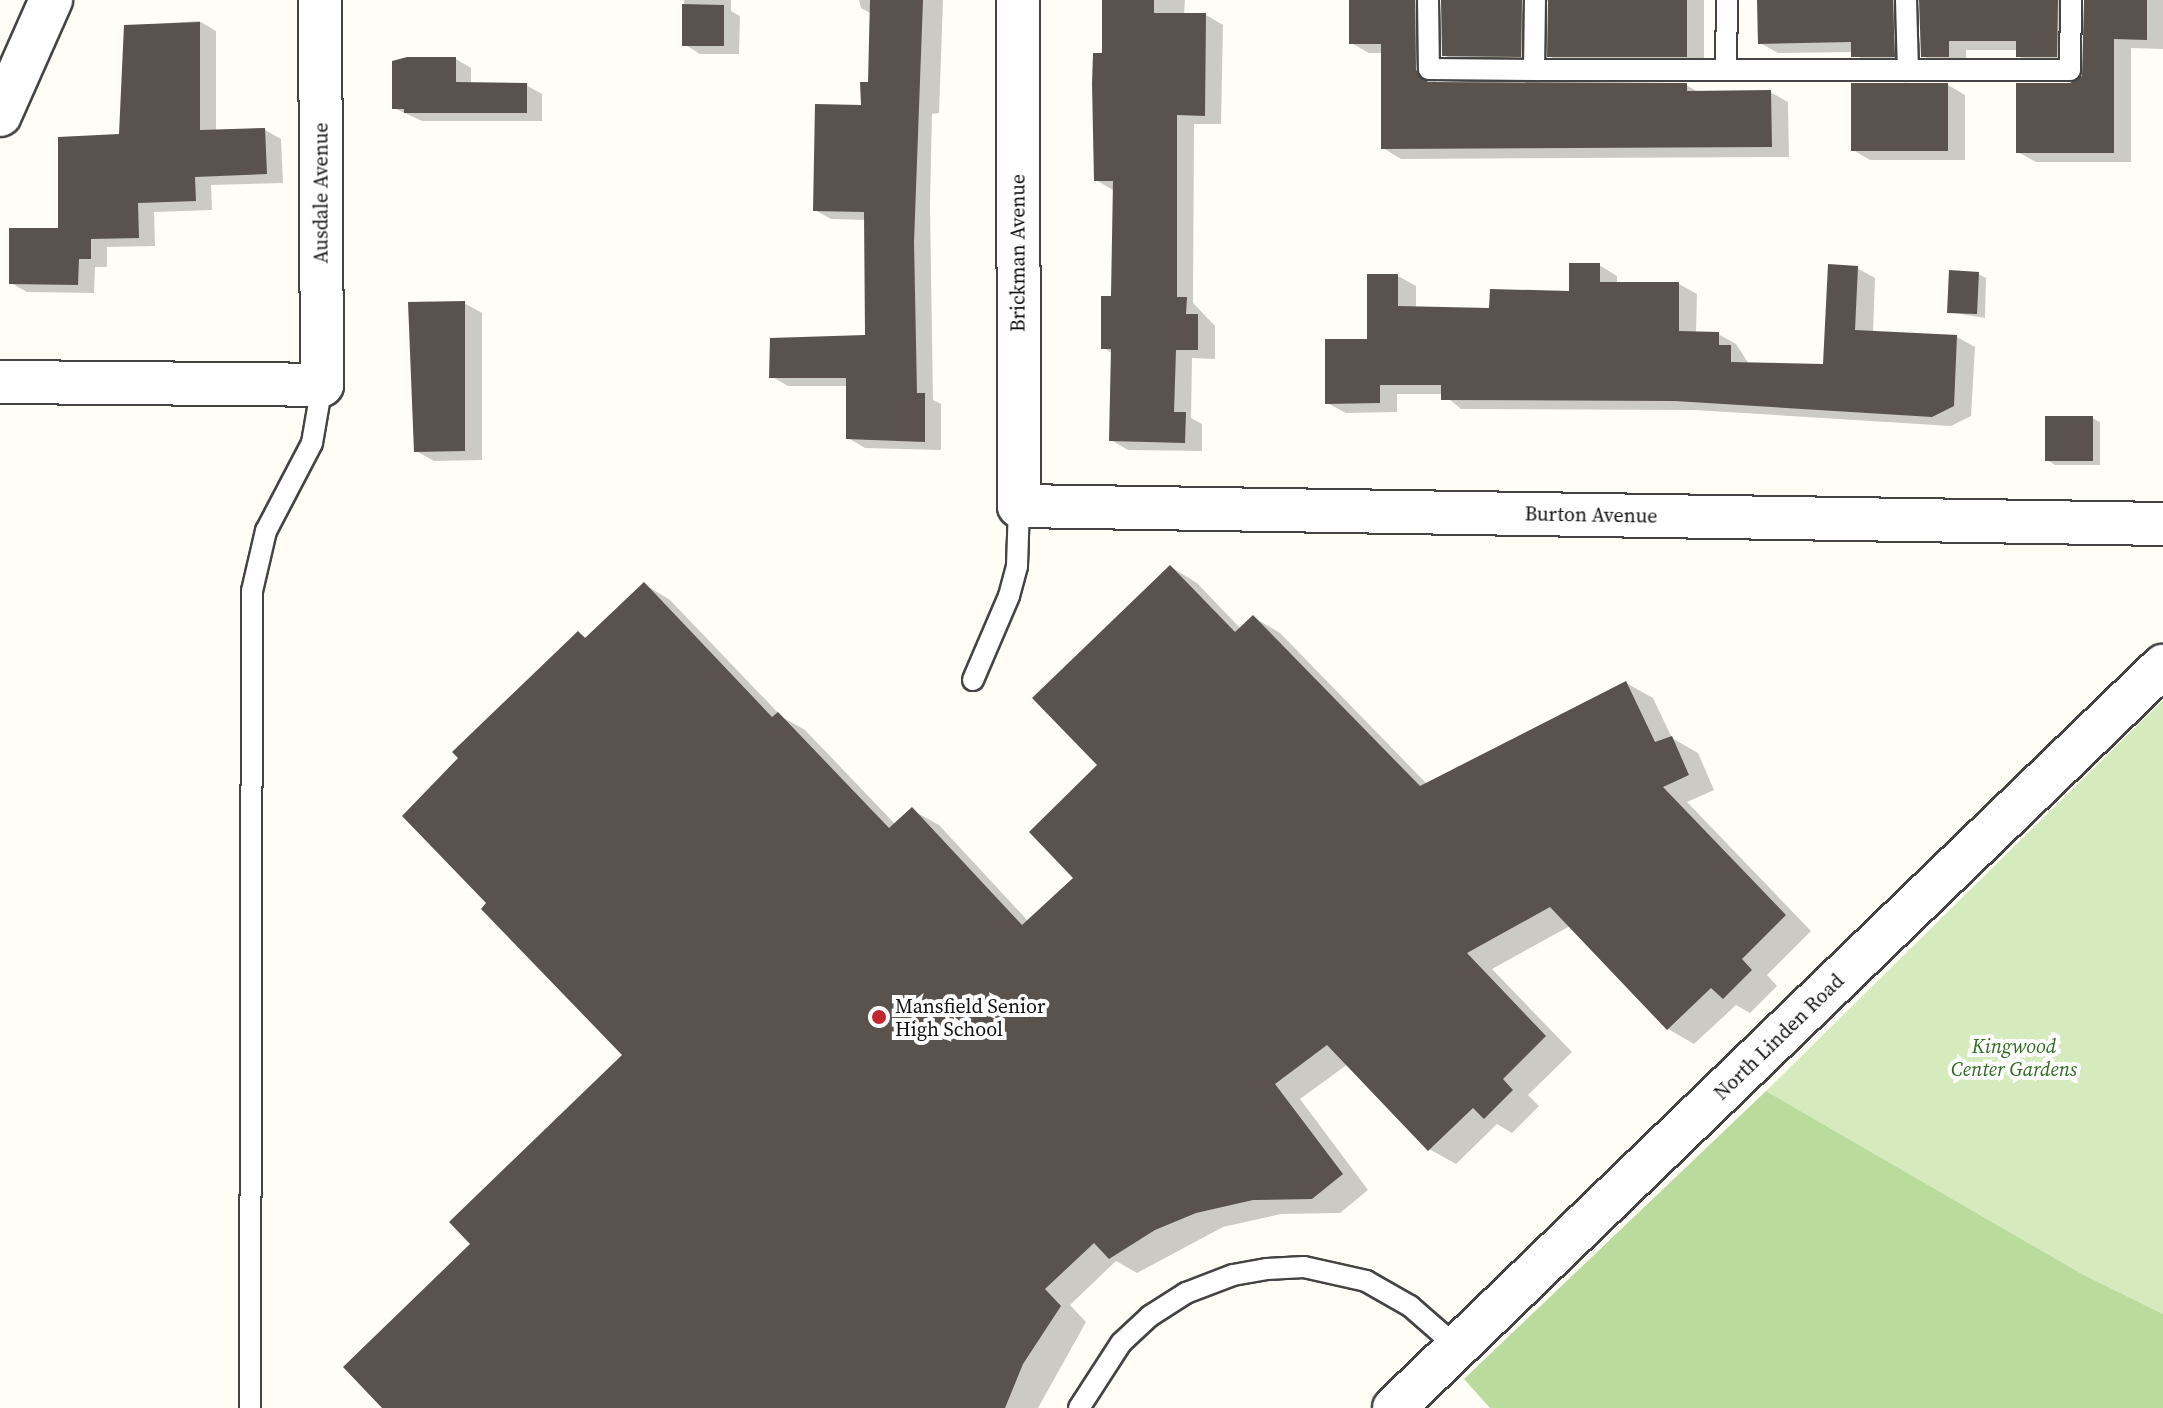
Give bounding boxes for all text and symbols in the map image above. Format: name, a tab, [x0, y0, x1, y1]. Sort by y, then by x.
street label: Ausdale Avenue	[309, 123, 333, 263]
street label: Brickman Avenue	[1006, 174, 1030, 332]
street label: Burton Avenue	[1525, 502, 1657, 528]
street label: North Linden Road	[1709, 969, 1849, 1105]
place label: Mansfield Senior High School	[895, 994, 1045, 1041]
marker: Mansfield Senior High School	[870, 1008, 888, 1026]
park label: Kingwood Center Gardens	[1951, 1035, 2077, 1082]

